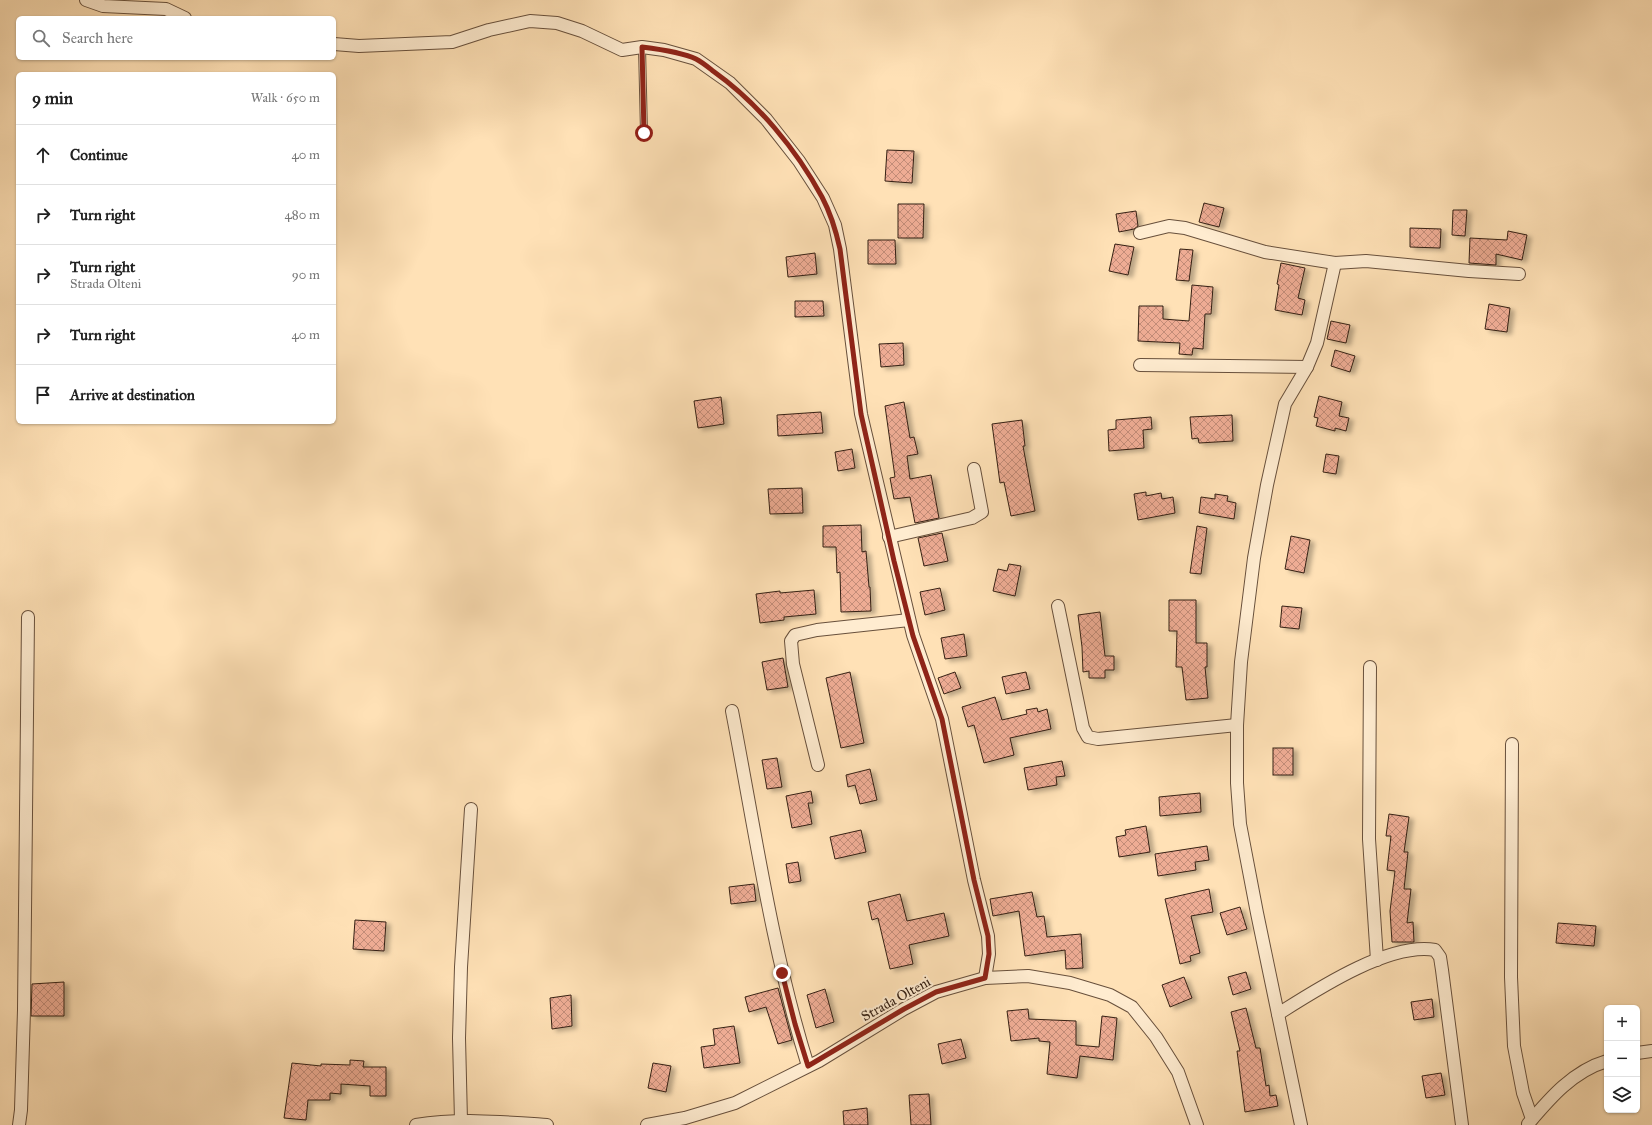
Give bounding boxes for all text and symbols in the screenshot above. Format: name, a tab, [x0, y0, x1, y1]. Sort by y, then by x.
search box	[16, 16, 336, 60]
icon: search	[30, 27, 52, 49]
text: Search here	[62, 29, 133, 47]
text: 9 min	[32, 88, 73, 109]
text: Walk · 650 m	[251, 90, 320, 106]
route start	[635, 124, 653, 142]
icon: ahead	[32, 144, 54, 166]
text: Continue	[70, 146, 128, 164]
text: 40 m	[291, 147, 320, 163]
icon: right	[32, 204, 54, 226]
text: Turn right	[70, 206, 135, 224]
text: 480 m	[285, 207, 320, 223]
text: Turn right	[70, 258, 135, 276]
icon: right	[32, 264, 54, 286]
text: 90 m	[292, 267, 320, 283]
text: Strada Olteni	[70, 276, 141, 292]
icon: right	[32, 324, 54, 346]
text: Turn right	[70, 326, 135, 344]
text: 40 m	[291, 327, 320, 343]
icon: arrive	[32, 384, 54, 406]
text: Arrive at destination	[70, 386, 195, 404]
route end	[773, 964, 791, 982]
street label: Strada Olteni	[858, 973, 934, 1025]
map controls	[1604, 1005, 1640, 1113]
button: +	[1604, 1005, 1640, 1041]
button: −	[1604, 1041, 1640, 1077]
button: layers	[1604, 1077, 1640, 1113]

